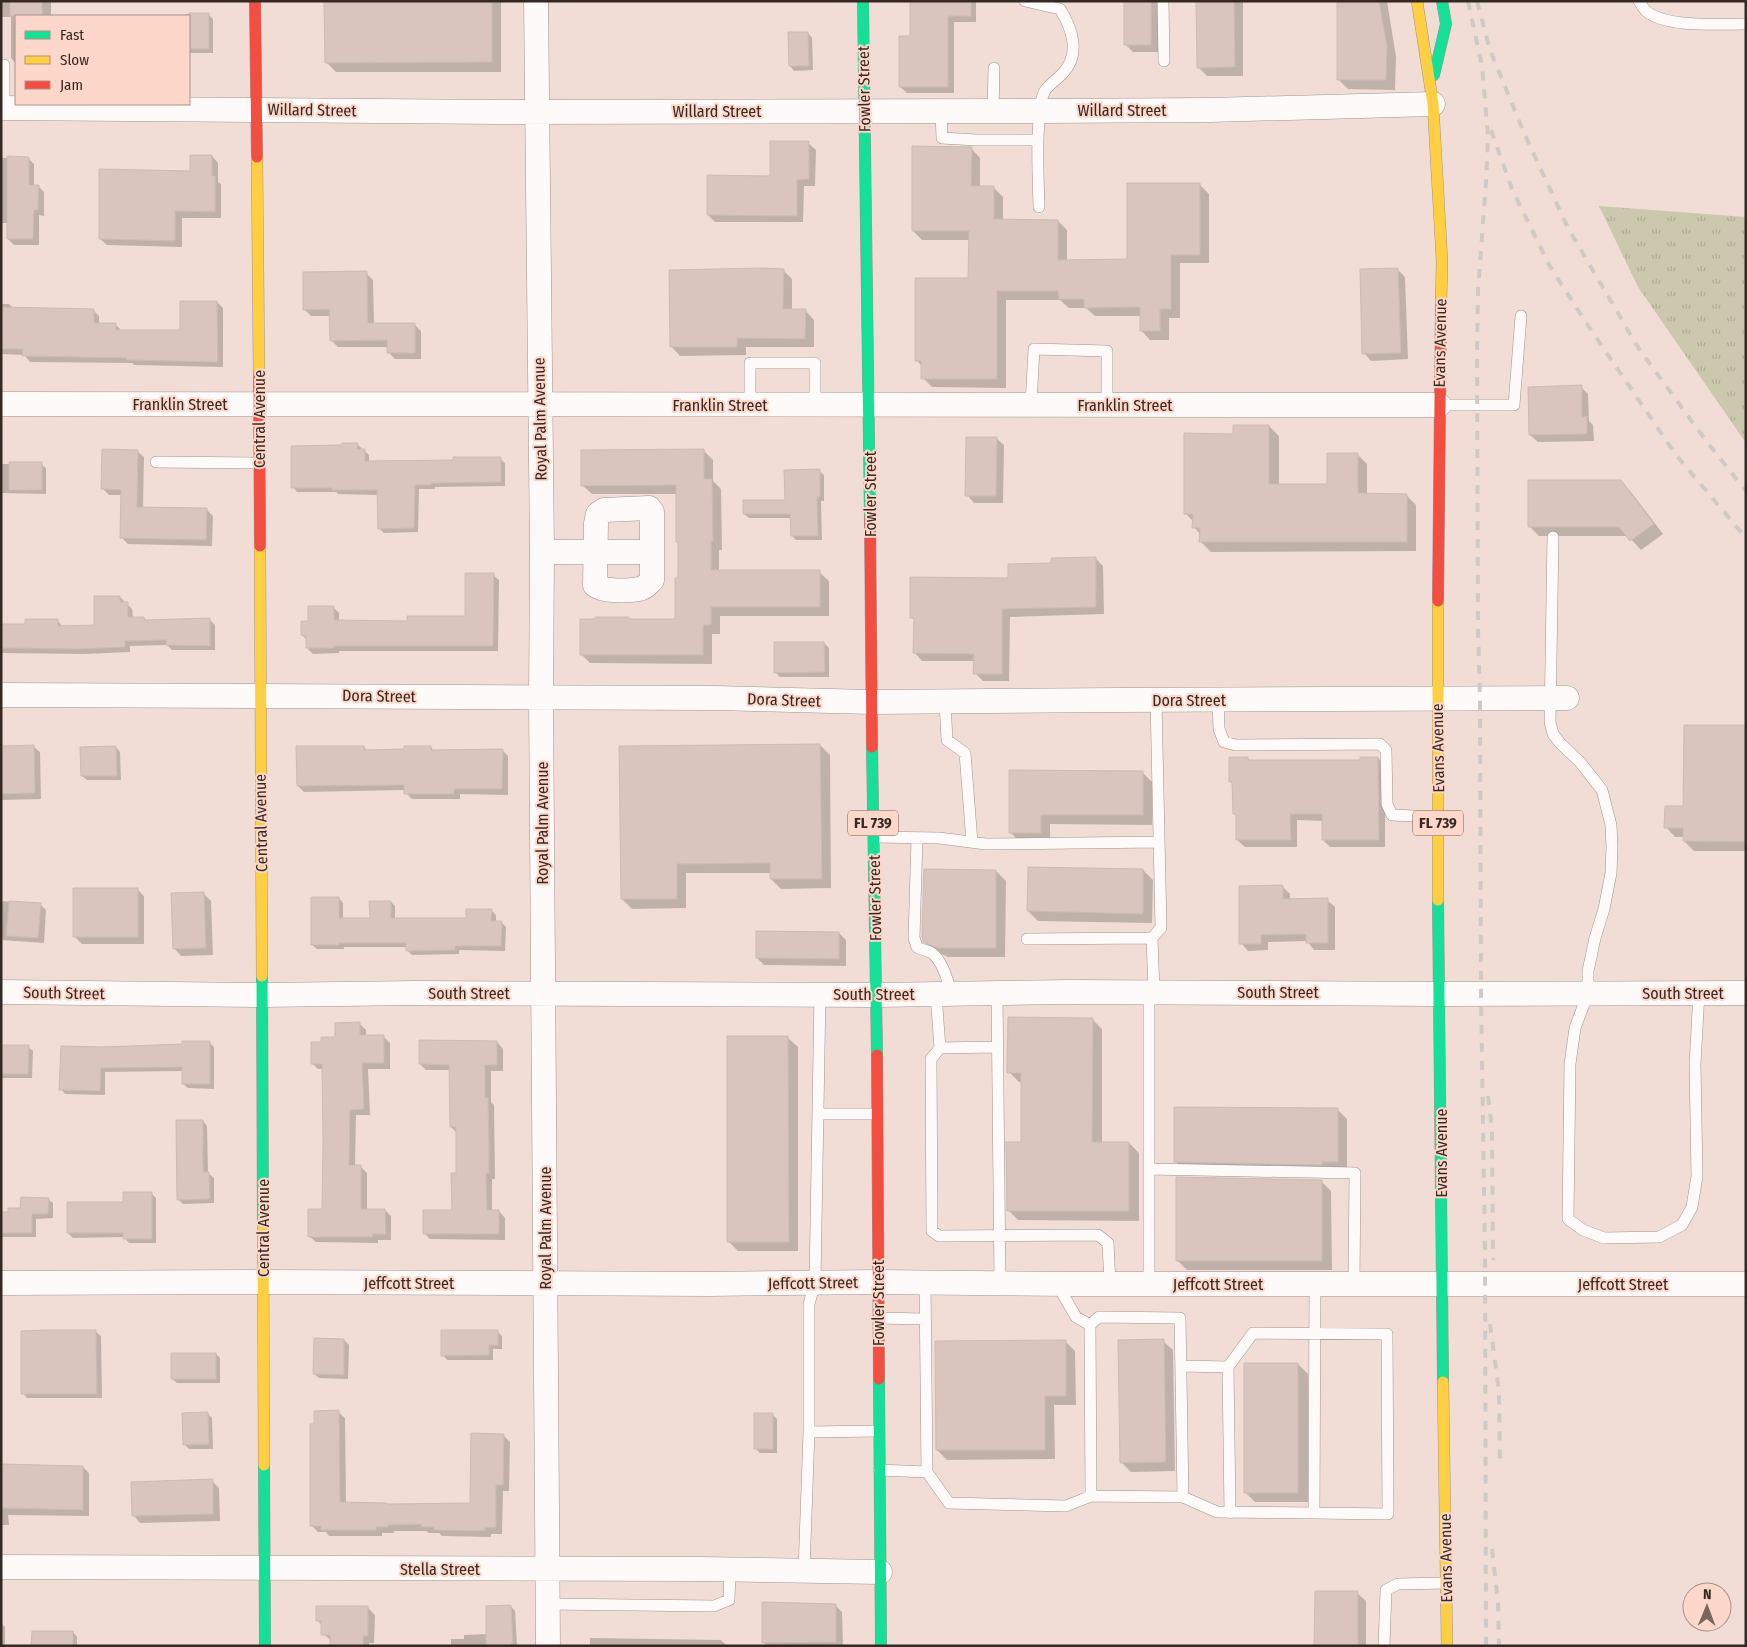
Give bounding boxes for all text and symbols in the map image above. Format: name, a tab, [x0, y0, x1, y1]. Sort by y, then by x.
legend	[15, 15, 190, 105]
text: Fast	[60, 26, 84, 44]
street label: Fowler Street	[854, 45, 874, 132]
text: Slow	[60, 51, 89, 69]
text: Jam	[60, 76, 83, 94]
street label: Willard Street	[267, 100, 357, 120]
street label: Willard Street	[1077, 101, 1167, 120]
street label: Willard Street	[672, 102, 762, 121]
street label: Evans Avenue	[1430, 298, 1450, 388]
street label: Royal Palm Avenue	[529, 357, 551, 481]
street label: Central Avenue	[250, 370, 269, 468]
street label: Franklin Street	[132, 395, 228, 414]
street label: Franklin Street	[672, 396, 768, 415]
street label: Franklin Street	[1077, 396, 1173, 415]
street label: Fowler Street	[861, 450, 880, 537]
street label: Dora Street	[342, 686, 417, 706]
street label: Dora Street	[747, 689, 822, 711]
street label: Dora Street	[1152, 691, 1227, 710]
street label: Evans Avenue	[1428, 703, 1448, 793]
street label: Royal Palm Avenue	[533, 761, 552, 885]
street label: Central Avenue	[251, 774, 271, 872]
road number: FL 739	[848, 810, 898, 836]
road number: FL 739	[1413, 810, 1463, 836]
street label: Fowler Street	[865, 854, 885, 941]
street label: South Street	[23, 983, 106, 1003]
street label: South Street	[1237, 983, 1320, 1002]
street label: South Street	[428, 984, 511, 1003]
street label: South Street	[1642, 984, 1725, 1003]
street label: South Street	[833, 985, 916, 1004]
street label: Evans Avenue	[1432, 1108, 1451, 1198]
street label: Royal Palm Avenue	[536, 1166, 555, 1290]
street label: Central Avenue	[254, 1179, 273, 1277]
street label: Fowler Street	[869, 1259, 888, 1346]
street label: Jeffcott Street	[768, 1273, 859, 1293]
street label: Jeffcott Street	[364, 1274, 455, 1293]
street label: Jeffcott Street	[1173, 1275, 1264, 1294]
street label: Jeffcott Street	[1578, 1275, 1669, 1294]
street label: Evans Avenue	[1436, 1513, 1456, 1603]
street label: Stella Street	[400, 1560, 481, 1579]
north arrow	[1682, 1582, 1732, 1632]
text: N	[1703, 1586, 1712, 1603]

